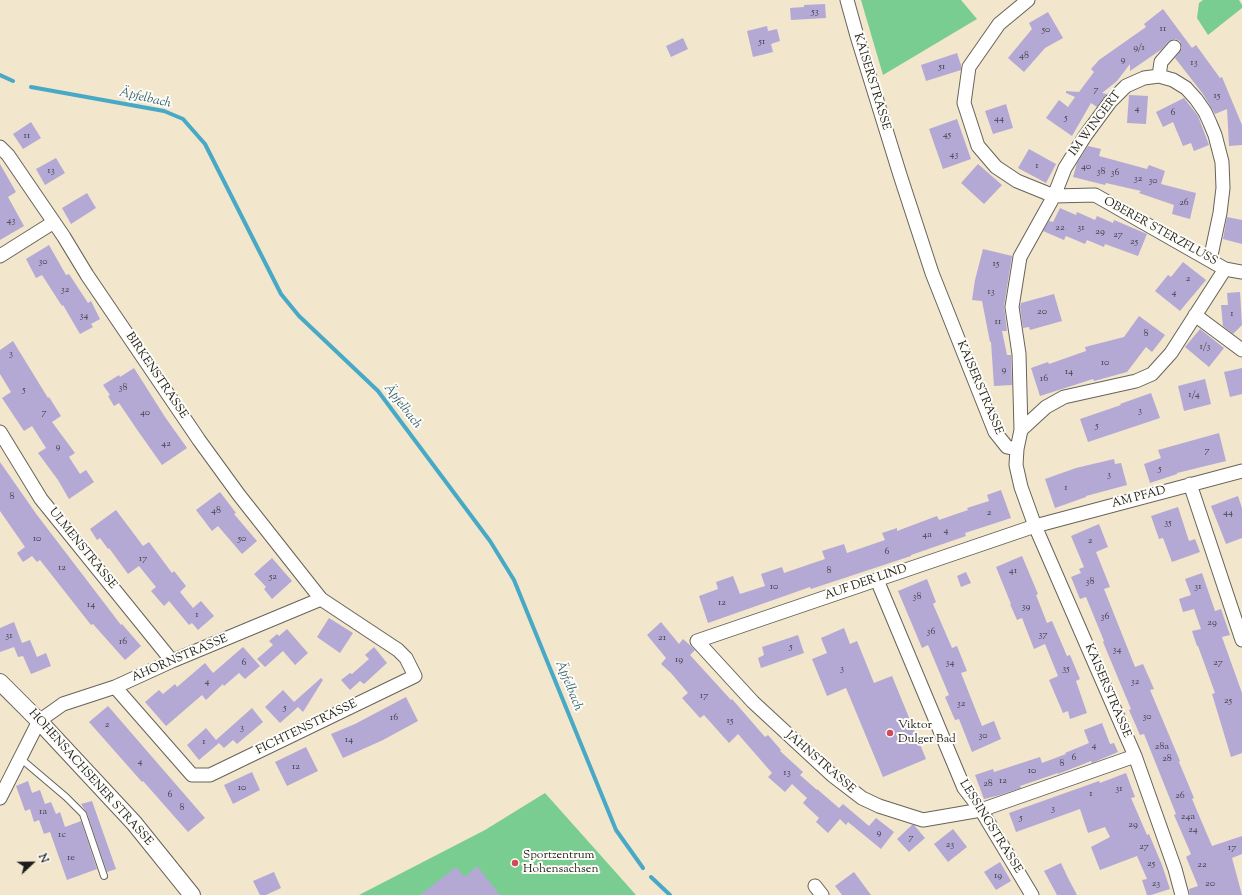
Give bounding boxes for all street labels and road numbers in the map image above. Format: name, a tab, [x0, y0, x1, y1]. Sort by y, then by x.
street label: KAISERSTRASSE	[849, 32, 893, 132]
street label: IM WINGERT	[1067, 89, 1125, 159]
street label: OBERER STERZFLUSS	[1101, 195, 1219, 269]
street label: BIRKENSTRASSE	[122, 330, 190, 422]
street label: KAISERSTRASSE	[953, 339, 1005, 437]
street label: AM PFAD	[1110, 484, 1168, 512]
street label: ULMENSTRASSE	[45, 506, 119, 592]
street label: AUF DER LIND	[823, 562, 909, 604]
street label: AHORNSTRASSE	[130, 632, 230, 686]
street label: KAISERSTRASSE	[1081, 642, 1133, 740]
street label: FICHTENSTRASSE	[254, 697, 360, 759]
street label: HOHENSACHSENER STRASSE	[25, 707, 155, 849]
street label: JAHNSTRASSE	[782, 729, 858, 797]
street label: LESSINGSTRASSE	[955, 778, 1025, 876]

